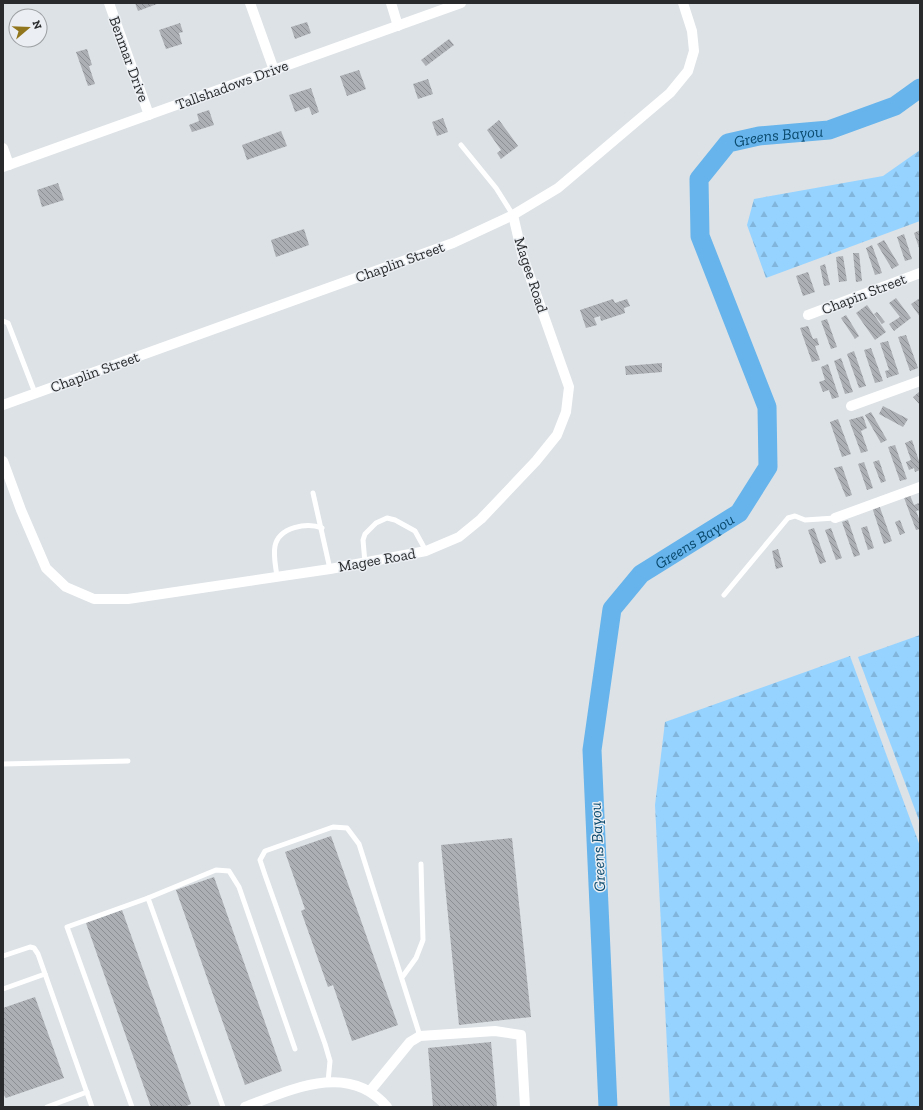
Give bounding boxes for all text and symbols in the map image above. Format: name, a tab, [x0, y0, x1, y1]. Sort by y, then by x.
north arrow	[8, 8, 48, 48]
street label: Benmar Drive	[105, 14, 153, 104]
text: N	[29, 19, 45, 32]
street label: Tallshadows Drive	[173, 56, 291, 114]
water label: Greens Bayou	[732, 122, 824, 151]
street label: Magee Road	[510, 235, 552, 316]
street label: Chaplin Street	[353, 237, 447, 286]
street label: Chapin Street	[819, 269, 909, 318]
street label: Chaplin Street	[48, 347, 142, 396]
water label: Greens Bayou	[651, 509, 738, 573]
street label: Magee Road	[337, 544, 418, 576]
water label: Greens Bayou	[586, 802, 609, 892]

